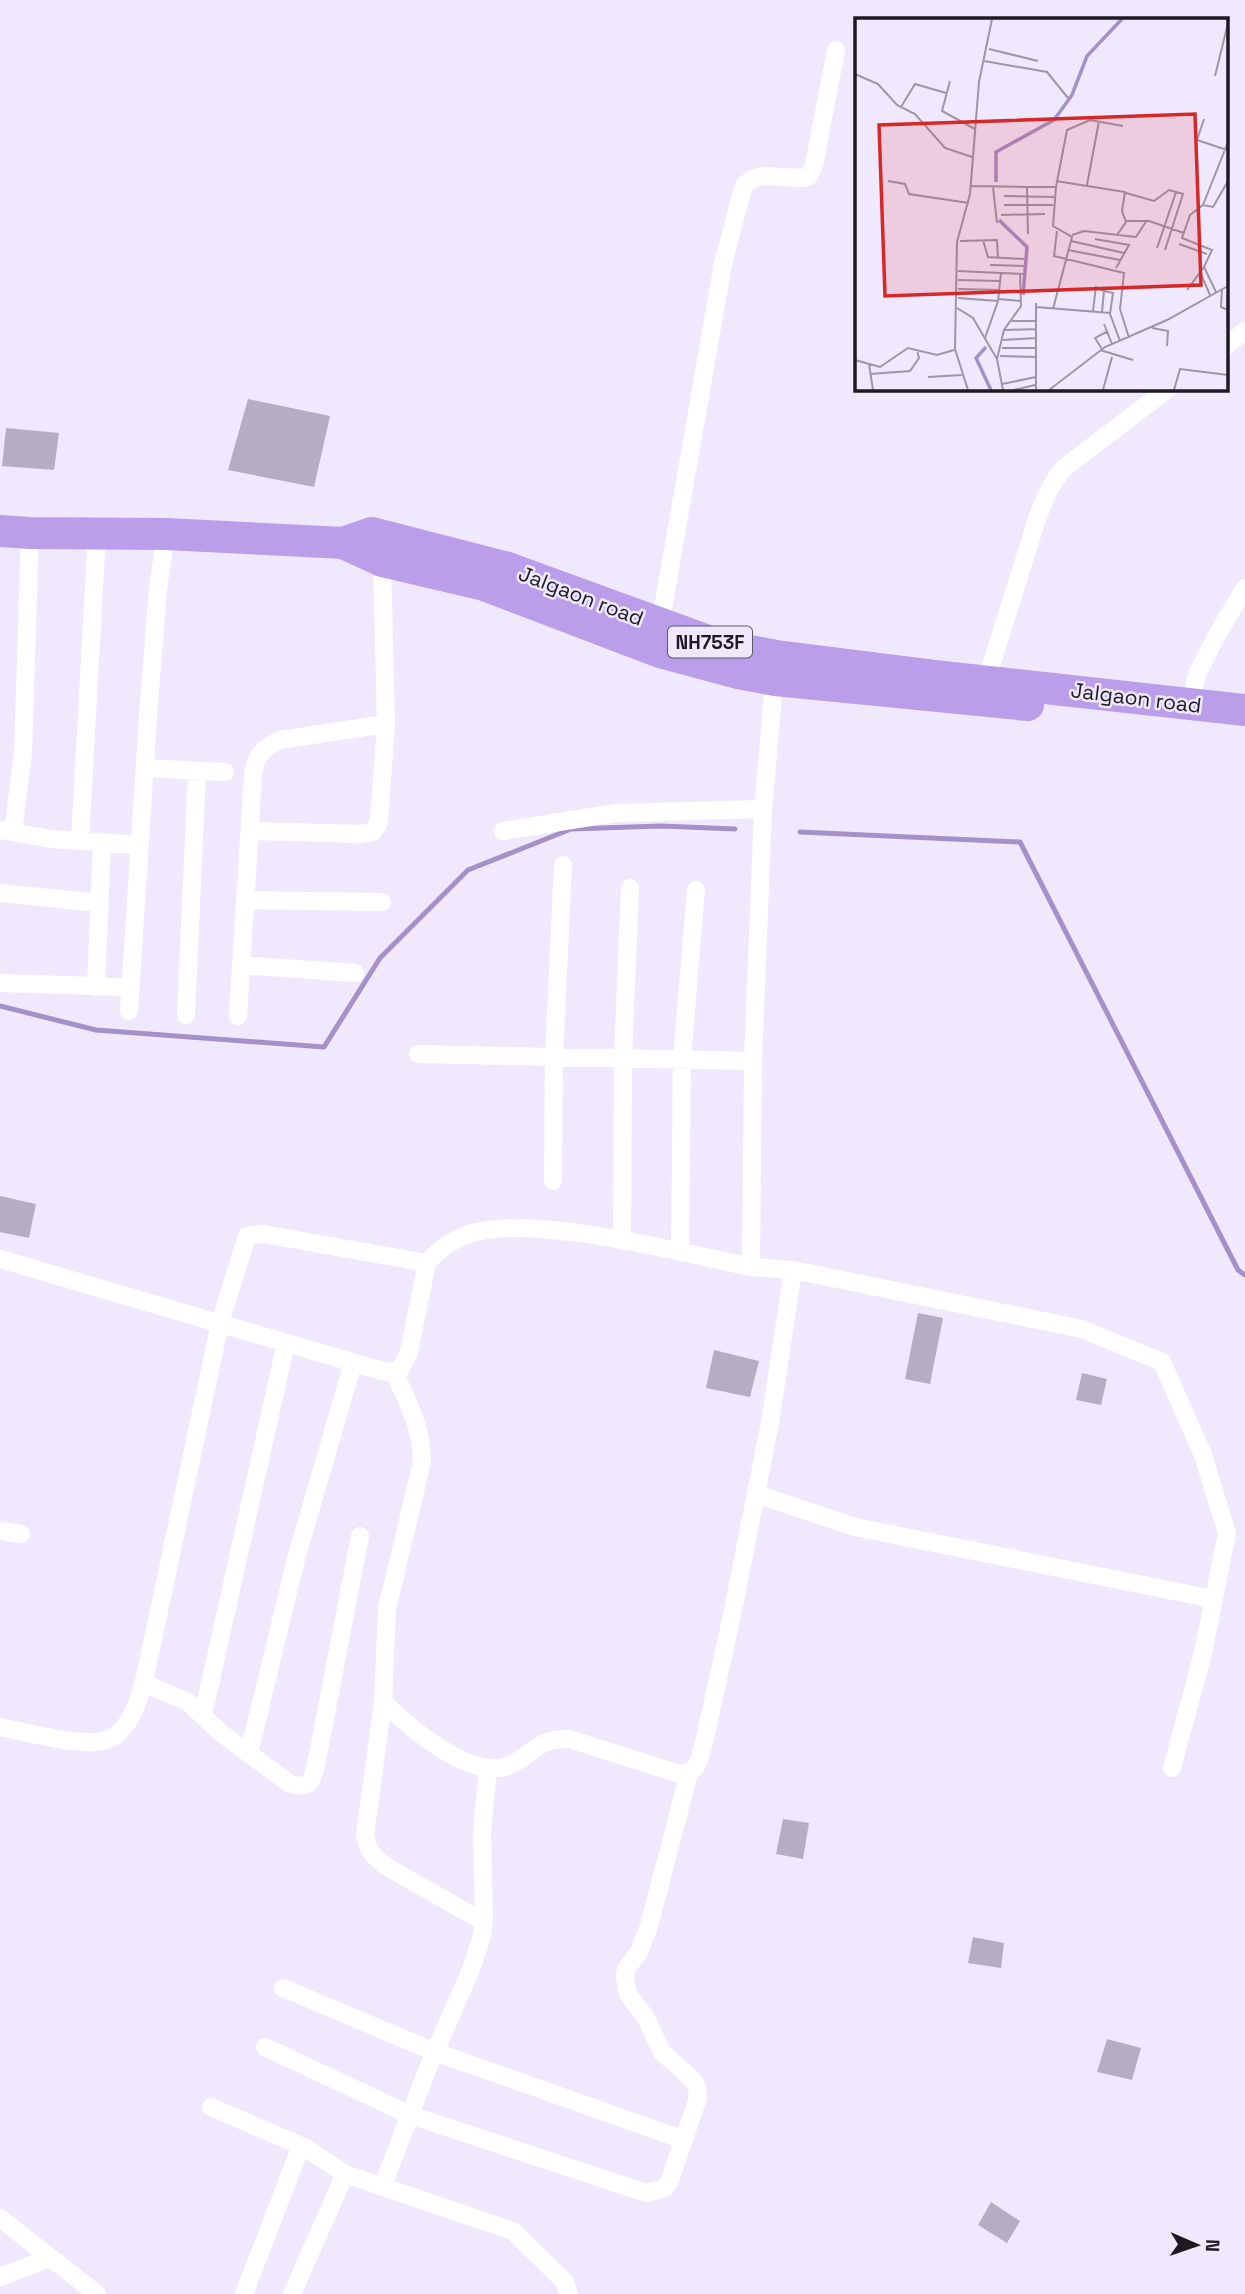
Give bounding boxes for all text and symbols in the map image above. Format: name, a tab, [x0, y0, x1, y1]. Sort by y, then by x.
inset map	[855, 18, 1228, 390]
street label: Jalgaon road	[515, 559, 647, 632]
road number: NH753F	[668, 626, 752, 657]
street label: Jalgaon road	[1069, 676, 1203, 719]
north arrow	[1161, 2210, 1231, 2280]
text: N	[1200, 2239, 1225, 2252]

